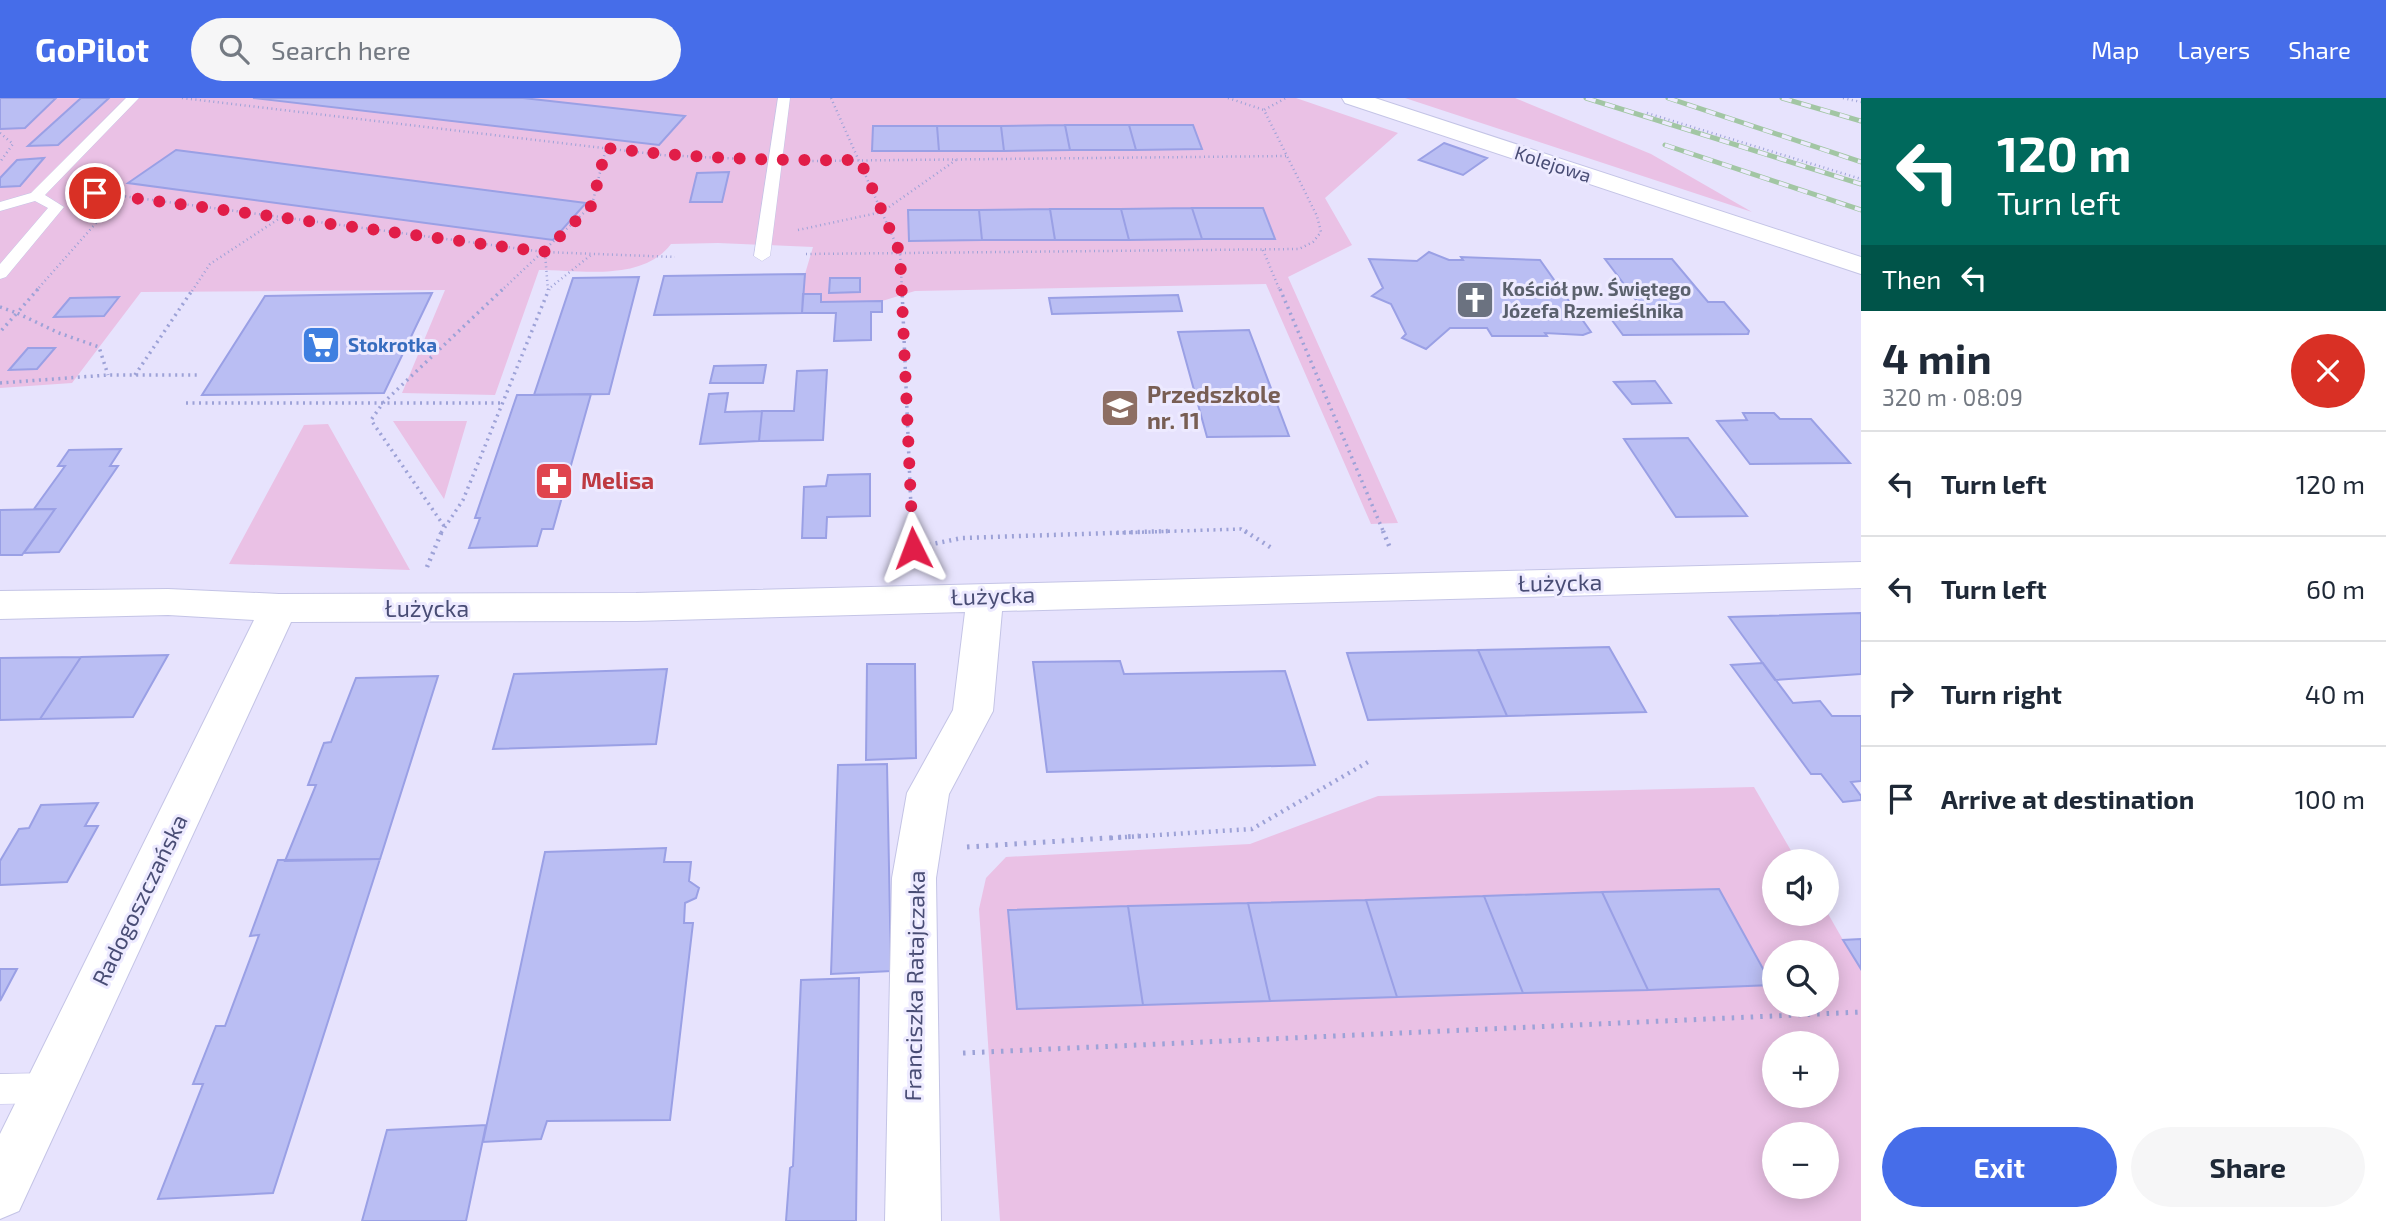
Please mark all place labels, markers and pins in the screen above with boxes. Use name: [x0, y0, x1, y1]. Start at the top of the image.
pin: [65, 163, 125, 223]
place label: Kościół pw. Świętego Józefa Rzemieślnika: [1502, 277, 1691, 322]
church icon: Kościół pw. Świętego Józefa Rzemieślnika: [1454, 279, 1496, 321]
supermarket icon: Stokrotka: [300, 324, 342, 366]
place label: Stokrotka: [348, 333, 437, 356]
place label: Przedszkole nr. 11: [1147, 380, 1281, 434]
school or university icon: Przedszkole nr. 11: [1099, 387, 1141, 429]
pharmacy icon: Melisa: [533, 460, 575, 502]
place label: Melisa: [581, 466, 654, 494]

